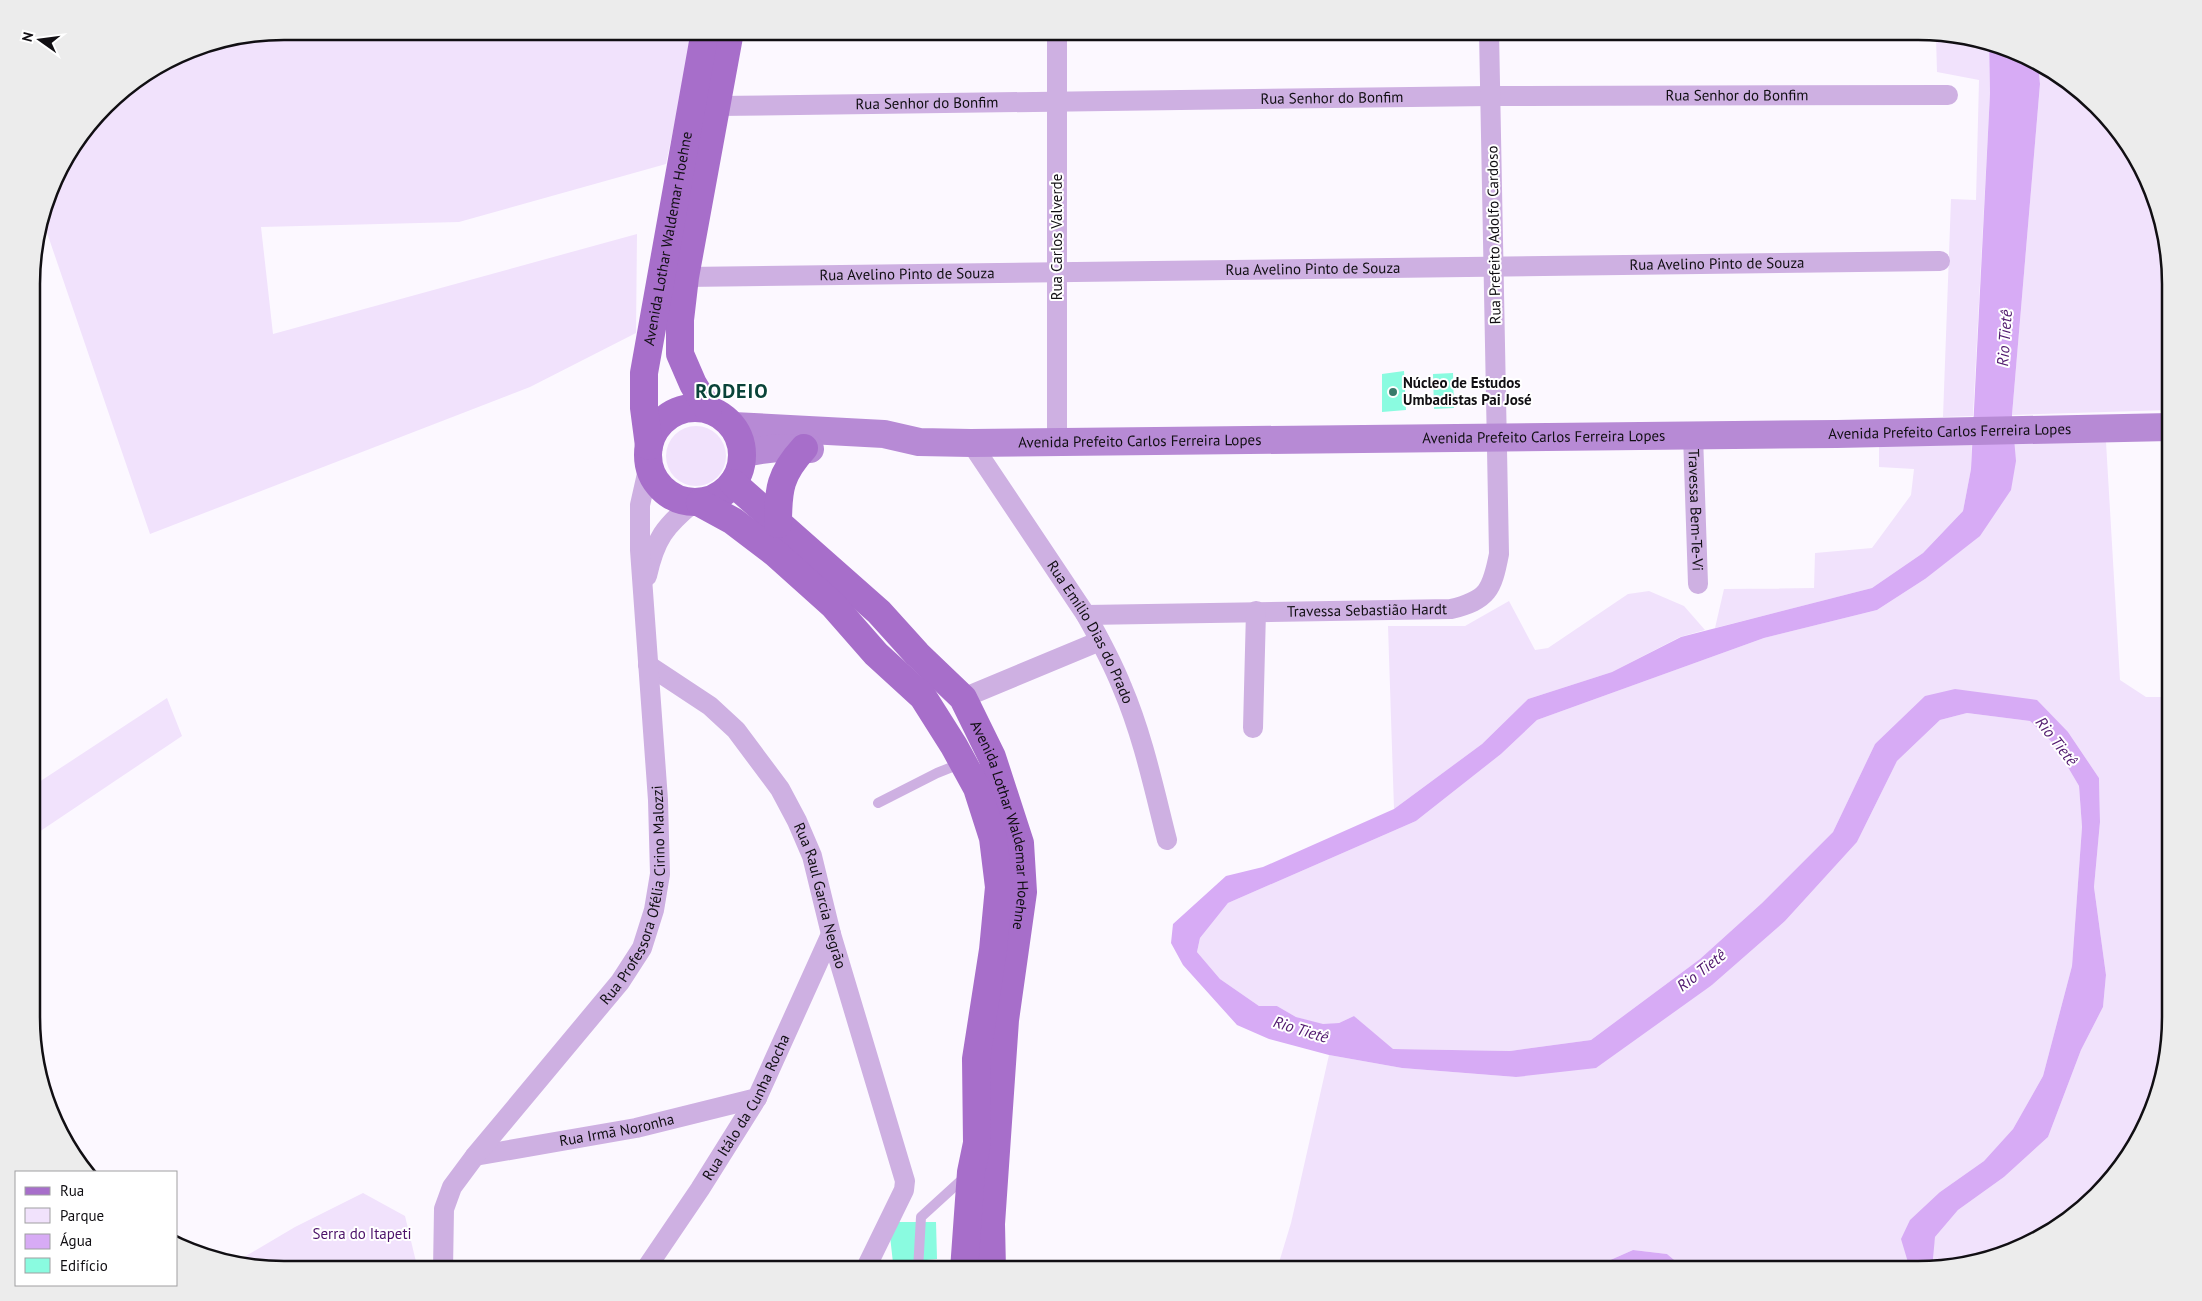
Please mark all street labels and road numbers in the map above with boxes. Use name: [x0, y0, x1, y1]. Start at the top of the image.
street label: Rua Senhor do Bonfim: [1665, 85, 1808, 105]
street label: Rua Senhor do Bonfim: [1260, 87, 1404, 108]
street label: Rua Senhor do Bonfim: [855, 92, 999, 113]
street label: Avenida Lothar Waldemar Hoehne: [639, 130, 696, 347]
street label: Rua Prefeito Adolfo Cardoso: [1482, 145, 1505, 325]
street label: Rua Carlos Valverde: [1047, 174, 1066, 300]
street label: Rua Avelino Pinto de Souza: [1629, 253, 1805, 274]
street label: Rua Avelino Pinto de Souza: [1225, 258, 1401, 279]
street label: Rua Avelino Pinto de Souza: [819, 263, 995, 284]
street label: Avenida Prefeito Carlos Ferreira Lopes: [1828, 419, 2072, 443]
street label: Avenida Prefeito Carlos Ferreira Lopes: [1422, 426, 1666, 447]
street label: Avenida Prefeito Carlos Ferreira Lopes: [1018, 430, 1262, 452]
street label: Travessa Bem-Te-Vi: [1684, 448, 1708, 571]
street label: Rua Emílio Dias do Prado: [1043, 557, 1138, 706]
street label: Travessa Sebastião Hardt: [1287, 599, 1447, 621]
street label: Avenida Lothar Waldemar Hoehne: [967, 717, 1033, 931]
street label: Rua Professora Ofélia Cirino Malozzi: [595, 785, 669, 1008]
street label: Rua Raul Garcia Negrão: [790, 820, 851, 971]
street label: Rua Itálo da Cunha Rocha: [698, 1031, 794, 1184]
street label: Rua Irmã Noronha: [558, 1109, 676, 1150]

